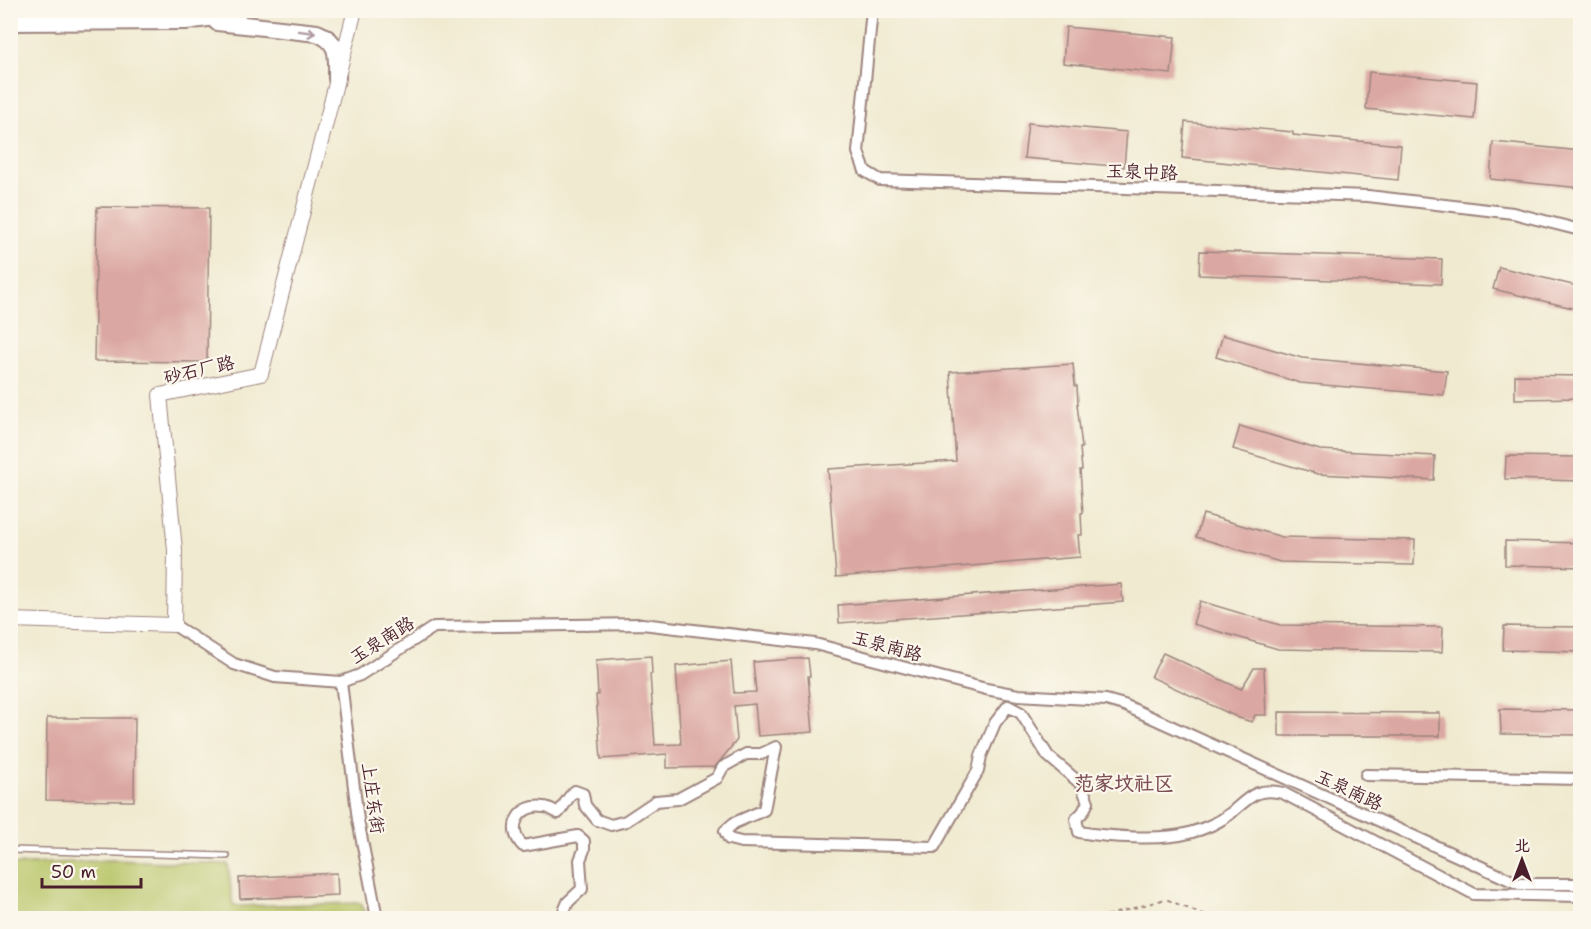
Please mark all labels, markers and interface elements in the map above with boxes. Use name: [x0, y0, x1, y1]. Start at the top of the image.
one-way arrow: [296, 26, 316, 37]
street label: 玉泉中路: [1106, 159, 1178, 185]
street label: 砂石厂路: [161, 350, 237, 390]
street label: 玉泉南路: [345, 611, 419, 669]
street label: 玉泉南路: [849, 625, 925, 667]
street label: 上庄东街: [356, 761, 390, 835]
street label: 玉泉南路: [1311, 764, 1387, 816]
district label: 范家坟社区: [1074, 770, 1174, 796]
north arrow: [1492, 830, 1552, 890]
text: 北: [1514, 835, 1530, 856]
scale bar: [42, 851, 141, 889]
text: 50 m: [51, 860, 96, 884]

